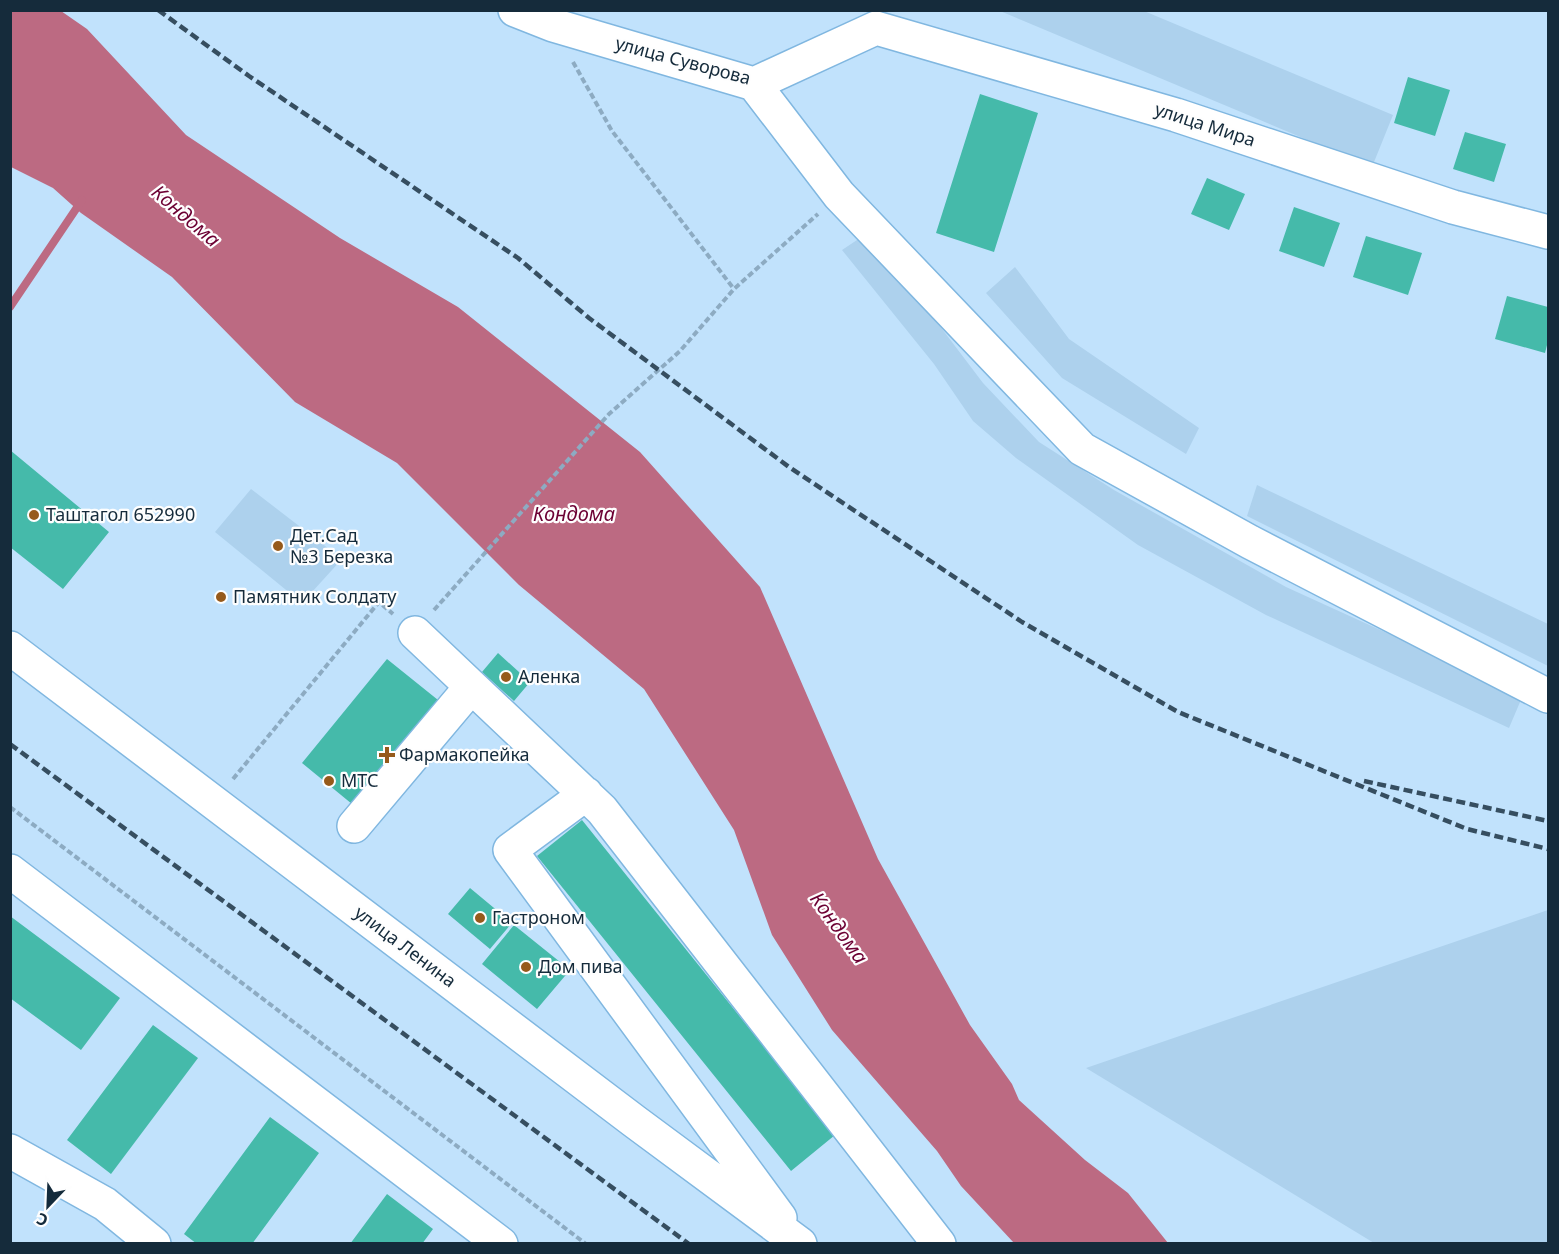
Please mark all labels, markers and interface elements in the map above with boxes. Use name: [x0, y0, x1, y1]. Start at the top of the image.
street label: улица Суворова: [613, 30, 754, 90]
street label: улица Мира: [1152, 97, 1259, 152]
water label: Кондома: [146, 178, 226, 253]
water label: Кондома: [533, 500, 615, 527]
place label: Таштагол 652990: [46, 502, 195, 526]
marker: Таштагол 652990: [27, 508, 41, 522]
place label: Дет.Сад №3 Березка: [290, 523, 393, 568]
marker: Дет.Сад №3 Березка: [271, 539, 285, 553]
place label: Памятник Солдату: [233, 584, 397, 608]
marker: Памятник Солдату: [214, 590, 228, 604]
place label: Аленка: [518, 664, 580, 688]
marker: Аленка: [499, 670, 513, 684]
place label: Фармакопейка: [399, 742, 530, 766]
marker: Фармакопейка: [380, 748, 394, 762]
place label: МТС: [341, 768, 379, 792]
marker: МТС: [322, 774, 336, 788]
water label: Кондома: [804, 887, 874, 969]
street label: улица Ленина: [350, 900, 461, 992]
place label: Гастроном: [492, 905, 585, 929]
marker: Гастроном: [473, 911, 487, 925]
place label: Дом пива: [538, 954, 623, 978]
marker: Дом пива: [519, 960, 533, 974]
north arrow: [18, 1176, 78, 1236]
text: С: [33, 1208, 51, 1232]

